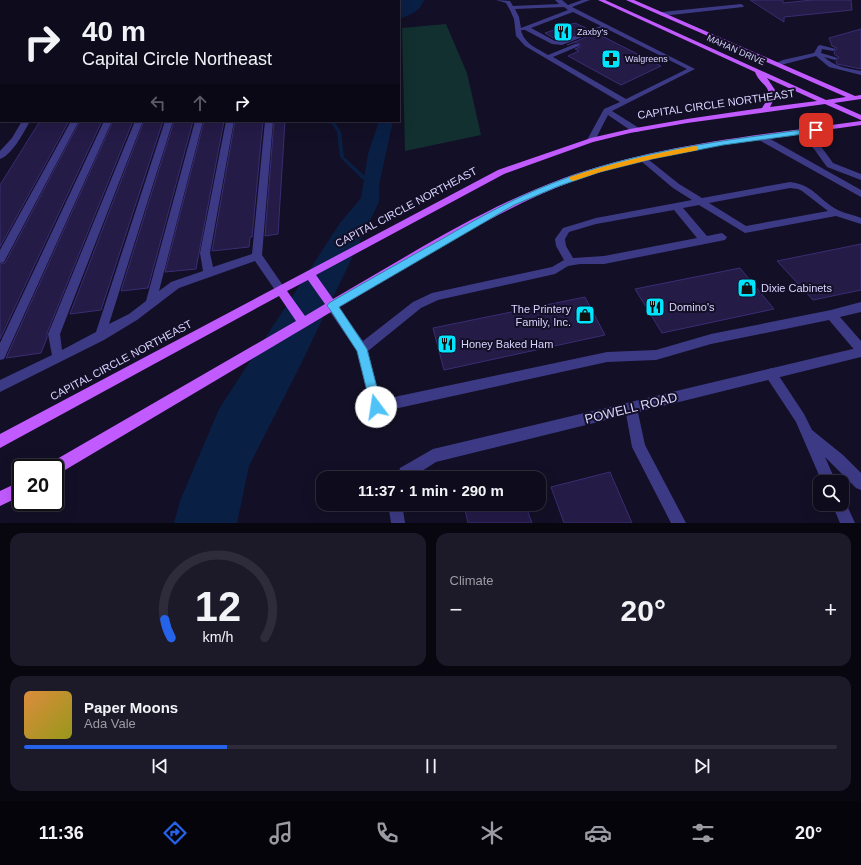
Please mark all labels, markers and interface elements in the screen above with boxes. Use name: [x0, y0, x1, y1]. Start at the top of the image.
icon: right: [16, 16, 68, 68]
text: 40 m: [82, 16, 146, 47]
restaurant icon: Zaxby's: [552, 21, 574, 43]
place label: Zaxby's: [577, 27, 608, 37]
street label: MAHAN DRIVE: [705, 33, 767, 67]
pharmacy icon: Walgreens: [600, 48, 622, 70]
text: Capital Circle Northeast: [82, 49, 272, 69]
place label: Walgreens: [625, 54, 668, 64]
street label: CAPITAL CIRCLE NORTHEAST: [637, 87, 796, 121]
icon: left: [147, 92, 169, 114]
icon: ahead: [189, 92, 211, 114]
icon: right: [231, 92, 253, 114]
pin: [799, 113, 833, 147]
icon: arrive: [805, 119, 827, 141]
street label: CAPITAL CIRCLE NORTHEAST: [333, 164, 479, 250]
shop icon: Dixie Cabinets: [736, 277, 758, 299]
place label: Dixie Cabinets: [761, 282, 832, 294]
restaurant icon: Domino's: [644, 296, 666, 318]
place label: Domino's: [669, 301, 715, 313]
place label: The Printery Family, Inc.: [511, 303, 571, 328]
shop icon: The Printery Family, Inc.: [574, 304, 596, 326]
street label: CAPITAL CIRCLE NORTHEAST: [48, 317, 194, 403]
restaurant icon: Honey Baked Ham: [436, 333, 458, 355]
place label: Honey Baked Ham: [461, 338, 553, 350]
position arrow: [355, 386, 397, 428]
street label: POWELL ROAD: [583, 389, 679, 427]
speed limit sign: 20: [12, 459, 64, 511]
map controls: [813, 475, 849, 511]
button: search: [813, 475, 849, 511]
text: 11:37 · 1 min · 290 m: [358, 482, 504, 499]
text: Climate: [450, 573, 494, 588]
text: 12: [195, 582, 241, 629]
text: 20°: [621, 594, 666, 627]
text: −: [450, 597, 462, 622]
text: +: [824, 597, 837, 622]
text: km/h: [202, 628, 233, 644]
text: Paper Moons: [84, 699, 178, 716]
text: Ada Vale: [84, 716, 136, 731]
icon: previous: [149, 755, 171, 777]
icon: pause: [420, 755, 442, 777]
icon: next: [691, 755, 713, 777]
icon: directions: [161, 819, 189, 847]
icon: music: [267, 819, 295, 847]
icon: phone: [373, 819, 401, 847]
icon: climate: [478, 819, 506, 847]
icon: car: [584, 819, 612, 847]
icon: filters: [689, 819, 717, 847]
text: 11:36: [39, 823, 84, 843]
text: 20°: [795, 823, 822, 843]

